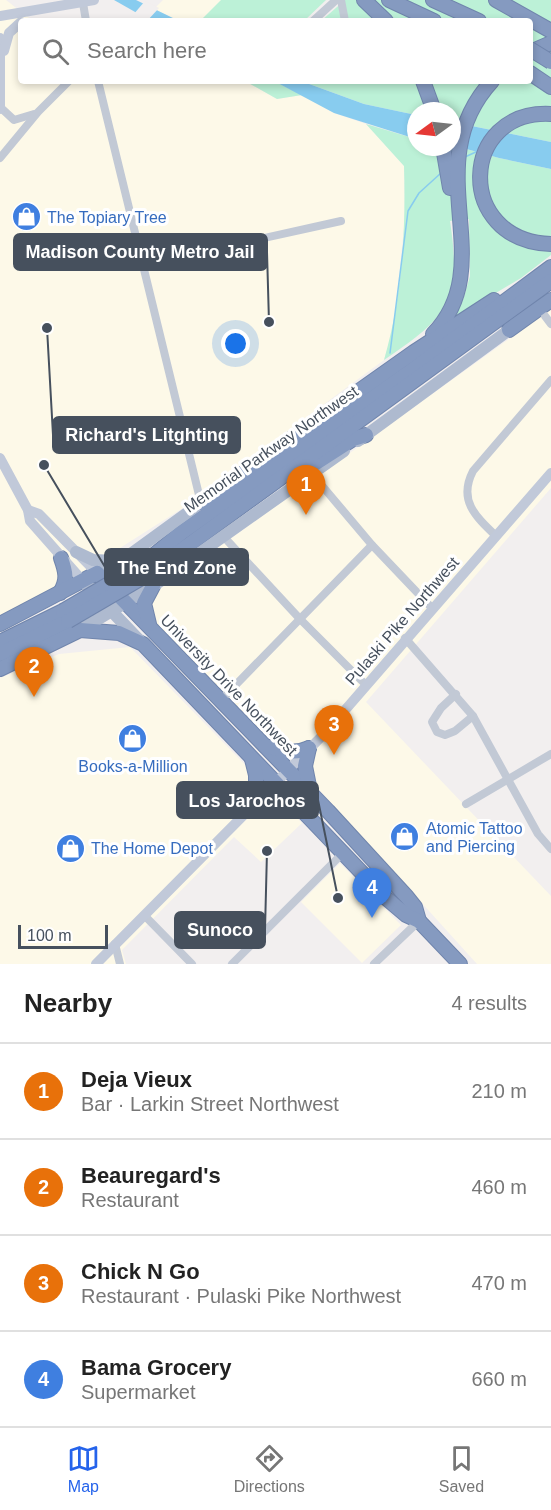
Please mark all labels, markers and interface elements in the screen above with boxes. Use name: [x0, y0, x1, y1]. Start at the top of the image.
search box: [18, 18, 533, 84]
icon: search: [39, 35, 72, 68]
text: Search here: [87, 38, 207, 63]
north arrow: [407, 102, 461, 156]
shop icon: The Topiary Tree: [10, 201, 42, 233]
place label: The Topiary Tree: [47, 209, 167, 226]
callout: Madison County Metro Jail: [14, 234, 267, 270]
text: Madison County Metro Jail: [25, 242, 255, 262]
your location: [221, 329, 250, 358]
street label: Memorial Parkway Northwest: [181, 382, 362, 516]
callout: Richard's Litghting: [53, 417, 240, 453]
text: Richard's Litghting: [65, 425, 229, 445]
pin: 1: [286, 466, 326, 515]
callout: The End Zone: [105, 549, 248, 585]
street label: Pulaski Pike Northwest: [342, 553, 462, 688]
text: The End Zone: [118, 558, 237, 578]
street label: University Drive Northwest: [157, 611, 301, 759]
pin: 2: [15, 648, 54, 697]
pin: 3: [314, 706, 354, 755]
shop icon: Books-a-Million: [117, 722, 149, 754]
place label: Books-a-Million: [78, 758, 188, 775]
callout: Los Jarochos: [177, 782, 318, 818]
text: Los Jarochos: [188, 791, 306, 811]
place label: Atomic Tattoo and Piercing: [426, 820, 523, 855]
shop icon: Atomic Tattoo and Piercing: [389, 821, 421, 853]
shop icon: The Home Depot: [54, 832, 86, 864]
place label: The Home Depot: [91, 840, 213, 857]
pin: 4: [352, 868, 392, 918]
callout: Sunoco: [175, 912, 265, 948]
text: Sunoco: [187, 920, 253, 940]
scale bar: [18, 922, 108, 950]
text: 100 m: [27, 927, 71, 944]
text: Nearby: [24, 988, 112, 1018]
text: 4 results: [451, 992, 527, 1014]
text: Deja Vieux: [81, 1067, 192, 1092]
text: 1: [38, 1080, 49, 1102]
text: 210 m: [471, 1080, 527, 1102]
text: Bar · Larkin Street Northwest: [81, 1093, 339, 1115]
text: Beauregard's: [81, 1163, 221, 1188]
text: 2: [38, 1176, 49, 1198]
text: 460 m: [471, 1176, 527, 1198]
text: Restaurant: [81, 1189, 179, 1211]
text: Chick N Go: [81, 1259, 200, 1284]
text: 3: [38, 1272, 49, 1294]
text: 470 m: [471, 1272, 527, 1294]
text: Restaurant · Pulaski Pike Northwest: [81, 1285, 401, 1307]
text: Bama Grocery: [81, 1355, 231, 1380]
text: 4: [38, 1368, 49, 1390]
text: 660 m: [471, 1368, 527, 1390]
text: Supermarket: [81, 1381, 196, 1403]
tab: Map: [67, 1442, 100, 1496]
tab: Directions: [234, 1442, 305, 1496]
tab: Saved: [439, 1442, 484, 1496]

